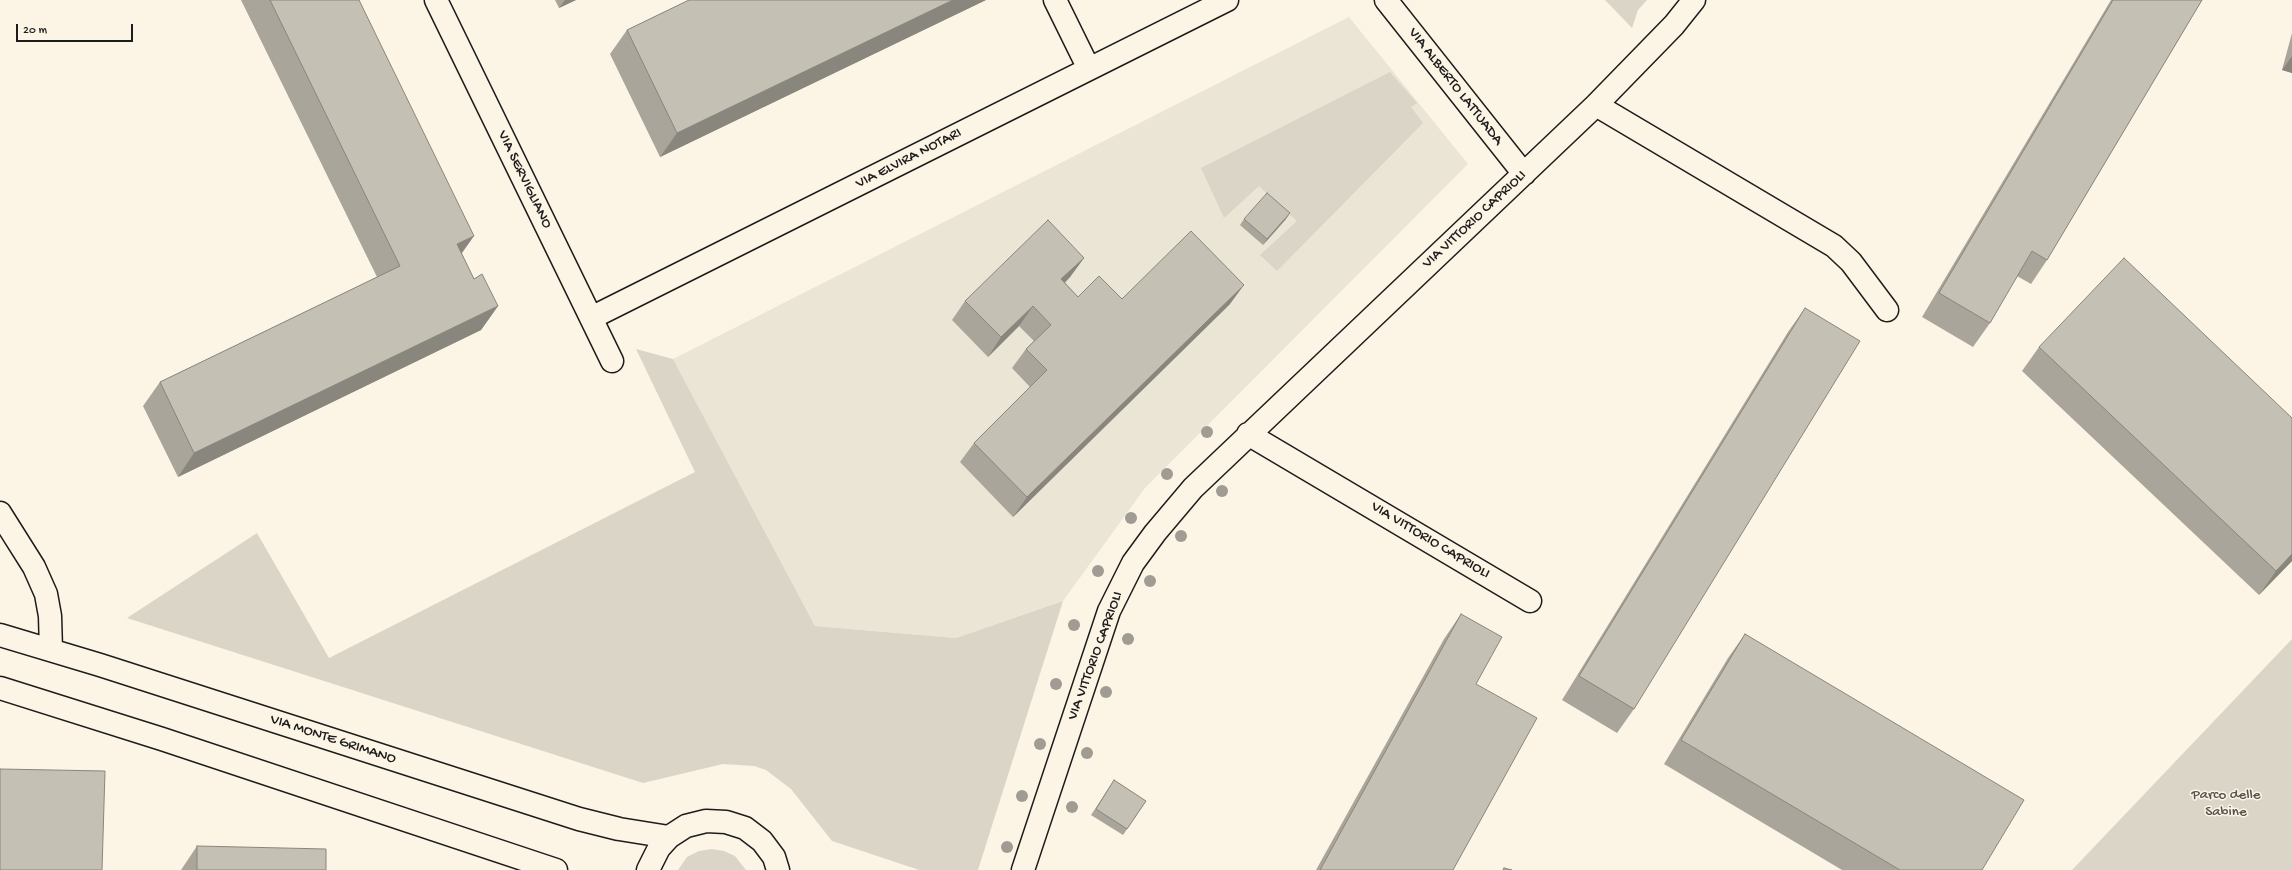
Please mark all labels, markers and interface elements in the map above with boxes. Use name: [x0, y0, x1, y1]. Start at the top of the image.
scale bar: [18, 16, 135, 42]
text: 20 m: [23, 24, 47, 38]
street label: VIA ALBERTO LATTUADA: [1404, 25, 1506, 149]
street label: VIA ELVIRA NOTARI: [853, 125, 965, 193]
street label: VIA SERVIGLIANO: [493, 128, 555, 232]
street label: VIA VITTORIO CAPRIOLI: [1419, 167, 1531, 273]
street label: VIA VITTORIO CAPRIOLI: [1367, 498, 1493, 584]
street label: VIA VITTORIO CAPRIOLI: [1064, 589, 1128, 723]
street label: VIA MONTE GRIMANO: [268, 711, 398, 769]
park label: Parco delle Sabine: [2191, 787, 2261, 822]

